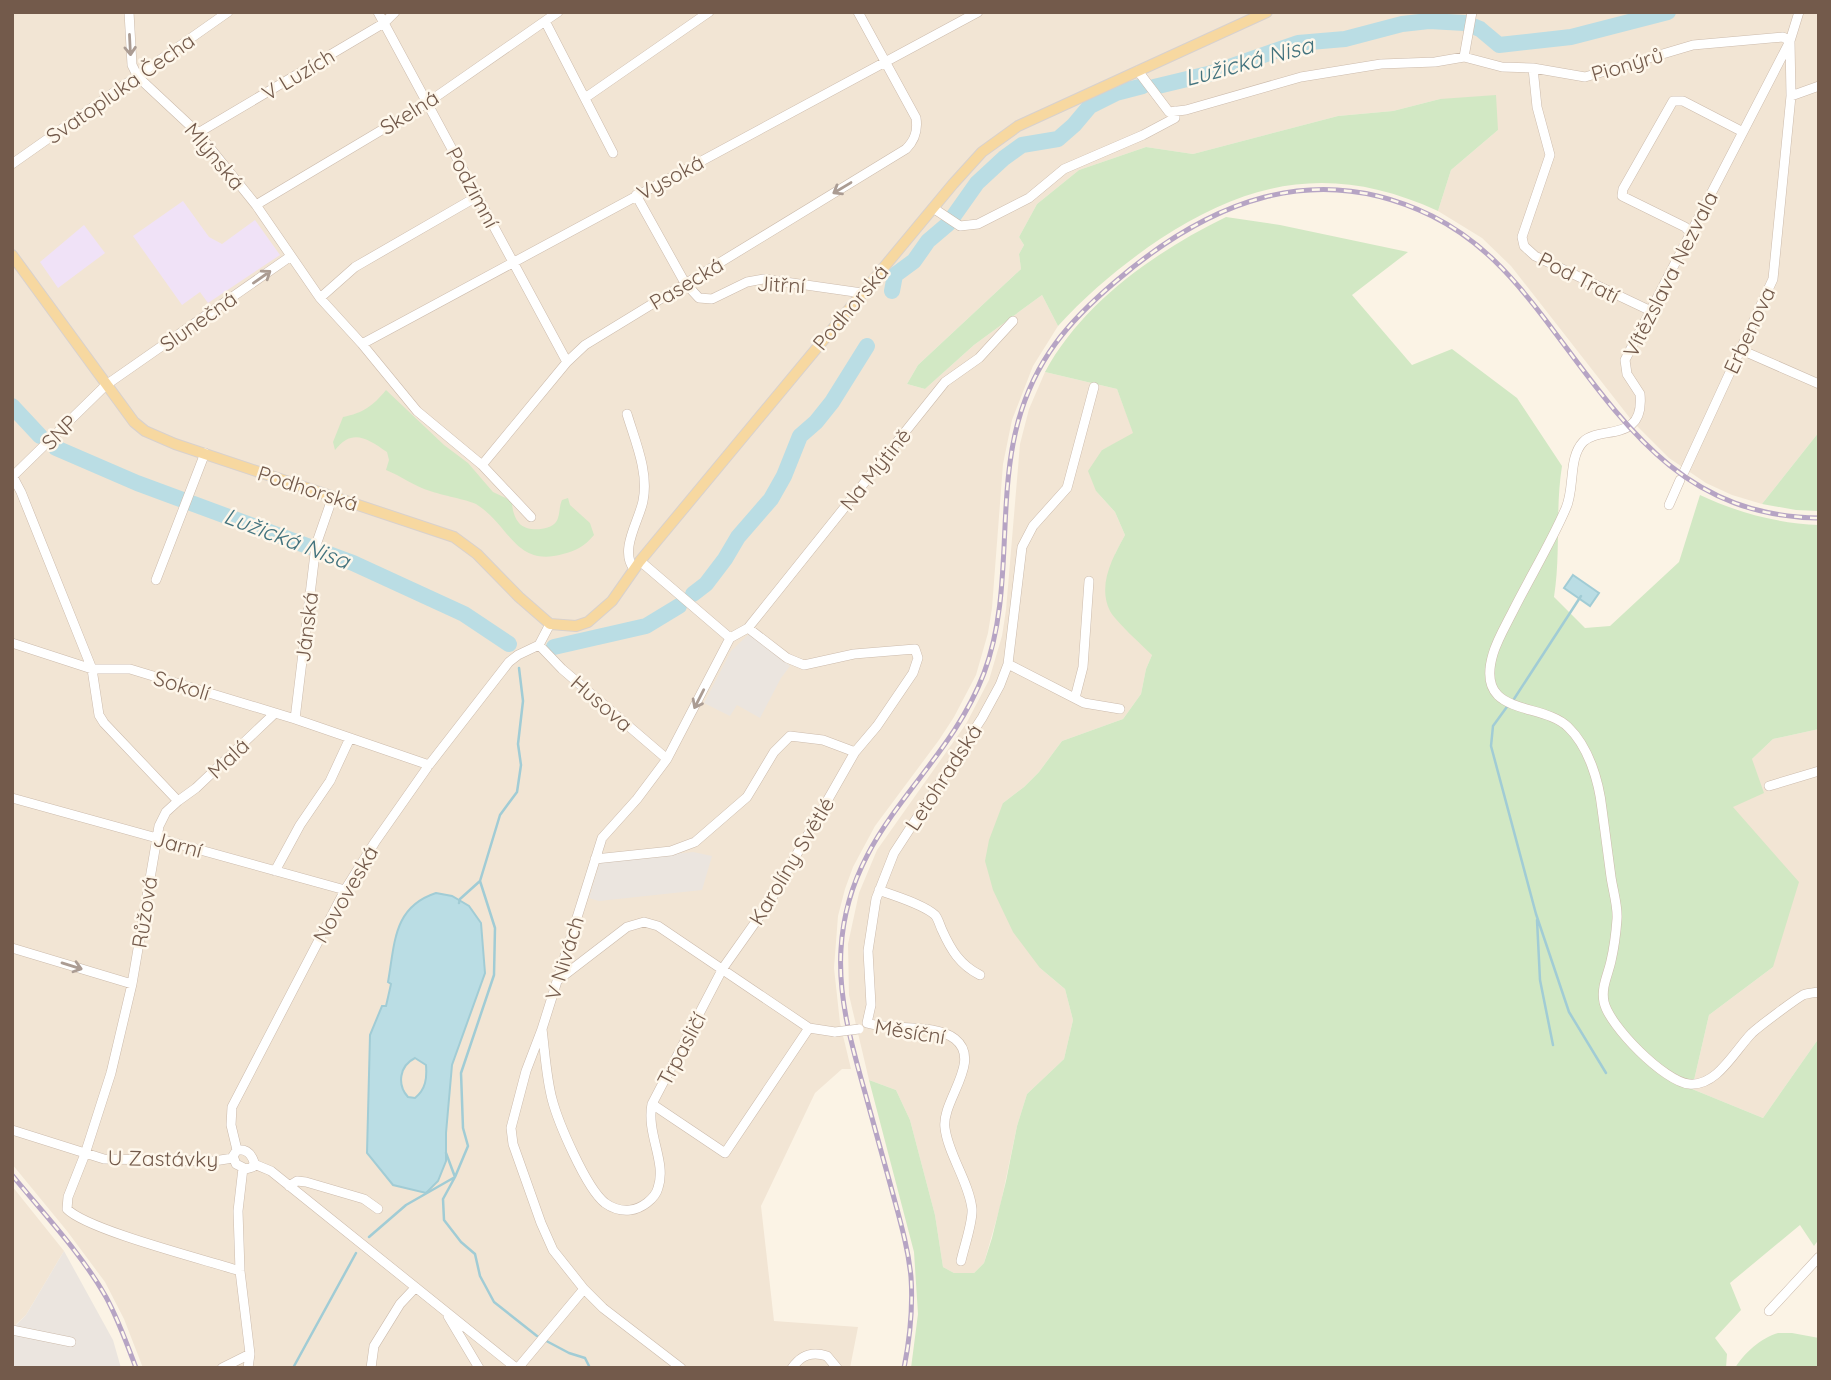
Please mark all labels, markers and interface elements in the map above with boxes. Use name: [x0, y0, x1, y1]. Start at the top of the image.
street label: Svatopluka Čecha: [41, 27, 199, 149]
water label: Lužická Nisa: [1181, 30, 1318, 92]
one-way arrow: [124, 34, 137, 57]
street label: Pionýrů: [1588, 41, 1666, 87]
street label: V Luzích: [257, 42, 339, 106]
street label: Skelná: [375, 84, 443, 140]
street label: Mlýnská: [179, 117, 251, 195]
street label: Podzimní: [441, 142, 505, 232]
street label: Vysoká: [632, 149, 708, 205]
one-way arrow: [832, 181, 852, 195]
street label: Vítězslava Nezvala: [1617, 187, 1723, 361]
street label: Pod Tratí: [1534, 246, 1624, 309]
street label: Pasecká: [644, 251, 728, 315]
street label: Podhorská: [807, 259, 893, 355]
one-way arrow: [252, 270, 271, 284]
street label: Jitřní: [756, 270, 806, 298]
street label: Erbenova: [1718, 282, 1780, 378]
street label: Slunečná: [154, 285, 242, 357]
street label: SNP: [36, 409, 82, 455]
street label: Na Mýtině: [834, 422, 916, 516]
street label: Podhorská: [254, 460, 362, 516]
water label: Lužická Nisa: [220, 501, 355, 576]
street label: Jánská: [289, 590, 323, 664]
street label: Sokolí: [151, 664, 214, 706]
street label: Husova: [566, 669, 638, 737]
one-way arrow: [691, 688, 705, 709]
street label: Letohradská: [899, 719, 987, 835]
street label: Malá: [202, 732, 254, 784]
street label: Karolíny Světlé: [743, 792, 839, 930]
street label: Jarní: [151, 825, 206, 863]
street label: Novoveská: [307, 841, 383, 947]
street label: Růžová: [126, 874, 162, 950]
street label: V Nivách: [539, 913, 589, 1003]
one-way arrow: [61, 960, 83, 973]
street label: Trpasličí: [651, 1007, 711, 1090]
street label: Měsíční: [873, 1013, 948, 1049]
street label: U Zastávky: [107, 1144, 219, 1172]

